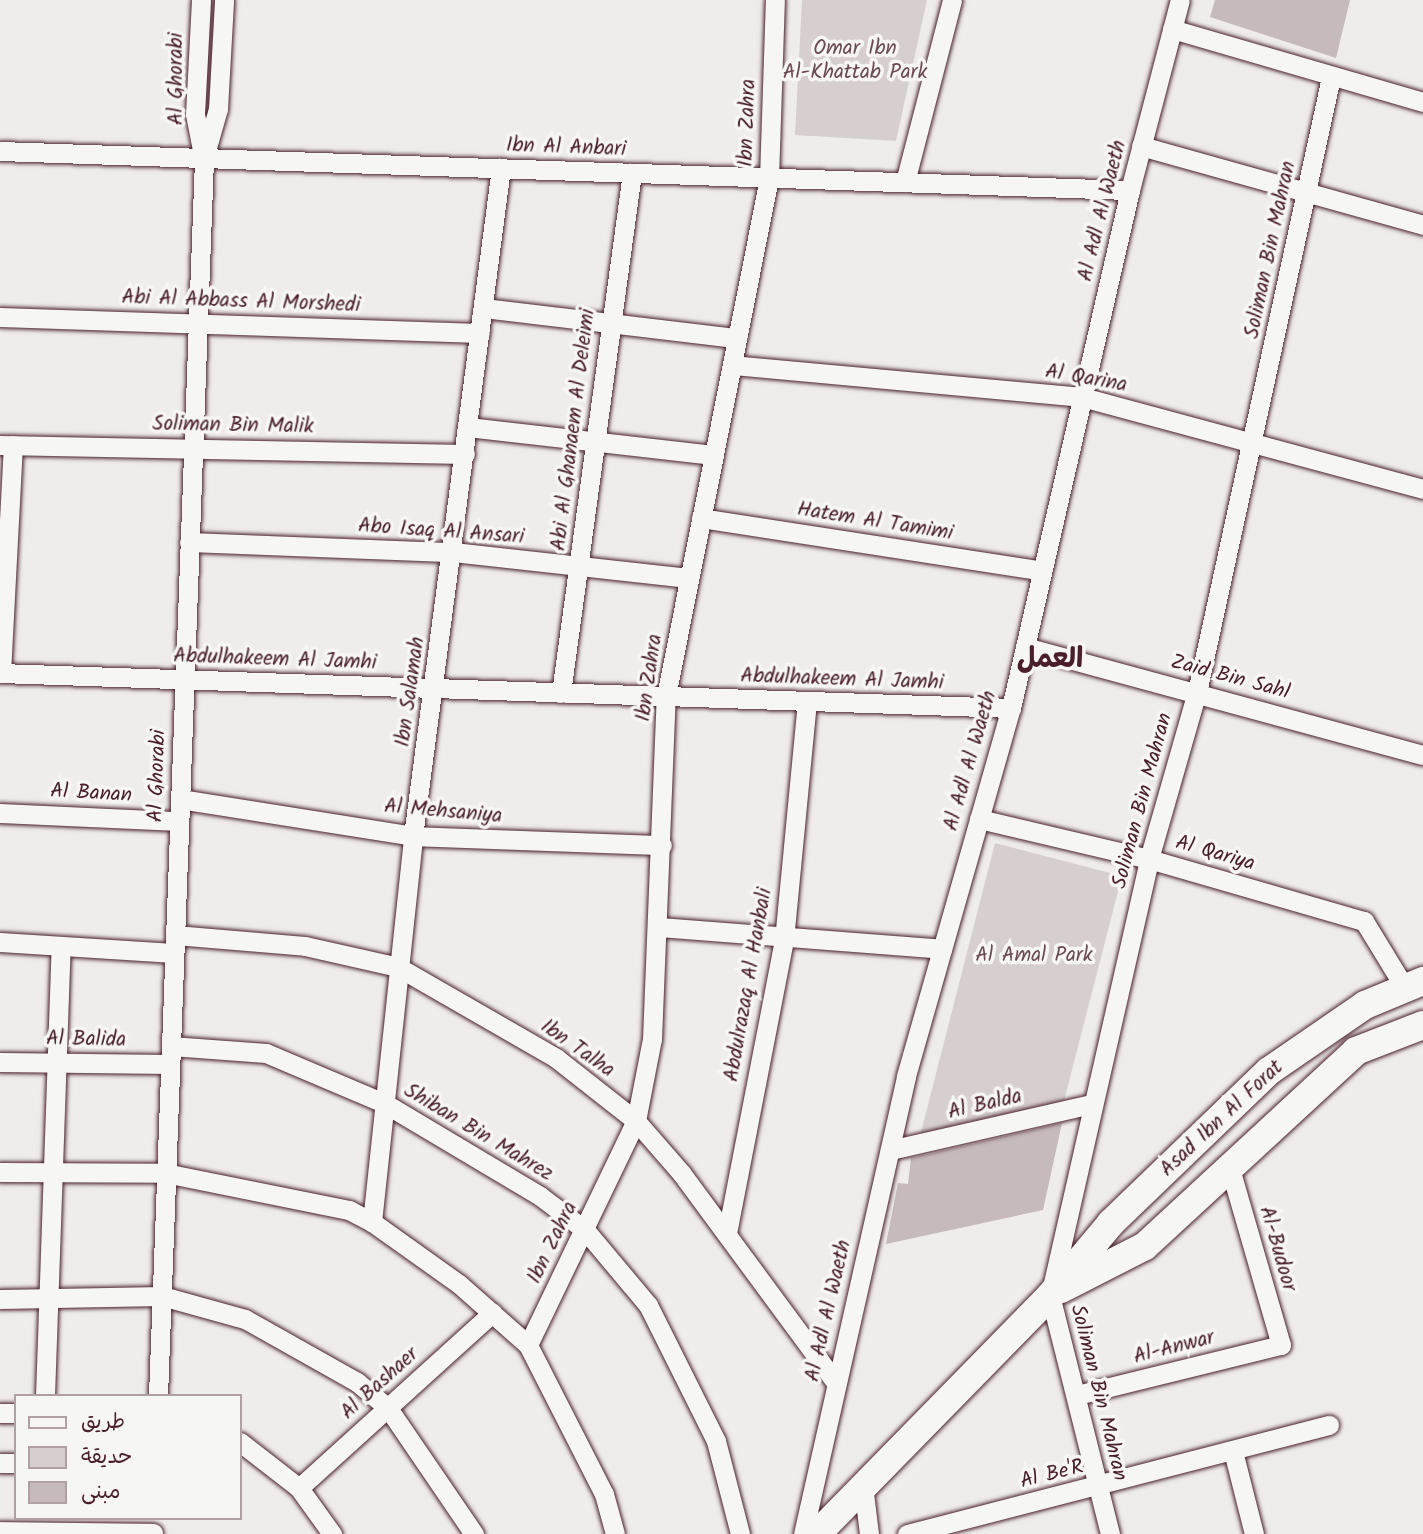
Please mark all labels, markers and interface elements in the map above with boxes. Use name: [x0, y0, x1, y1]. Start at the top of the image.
street label: Al Ghorabi: [164, 33, 190, 125]
park label: Omar Ibn Al-Khattab Park: [783, 36, 927, 86]
street label: Ibn Zahra: [734, 79, 762, 167]
street label: Ibn Al Anbari: [505, 133, 627, 163]
street label: Al Adl Al Waeth: [1073, 138, 1133, 284]
street label: Soliman Bin Mahran: [1240, 159, 1302, 341]
street label: Abi Al Abbass Al Morshedi: [121, 285, 361, 319]
street label: Abi Al Ghanaem Al Deleimi: [547, 307, 601, 553]
street label: Al Qarina: [1043, 359, 1129, 399]
street label: Soliman Bin Malik: [152, 412, 314, 440]
street label: Hatem Al Tamimi: [795, 497, 955, 547]
street label: Abo Isaq Al Ansari: [357, 514, 525, 550]
street label: Ibn Zahra: [631, 633, 669, 723]
street label: Ibn Salamah: [391, 635, 431, 749]
district label: العمل: [1017, 643, 1083, 677]
street label: Abdulhakeem Al Jamhi: [173, 644, 377, 676]
street label: Zaid Bin Sahl: [1168, 650, 1292, 706]
street label: Abdulhakeem Al Jamhi: [740, 664, 944, 696]
street label: Al Adl Al Waeth: [939, 688, 1003, 834]
street label: Soliman Bin Mahran: [1107, 710, 1179, 892]
street label: Al Ghorabi: [144, 729, 172, 823]
street label: Al Banan: [49, 779, 133, 809]
street label: Al Mehsaniya: [383, 794, 503, 830]
street label: Al Qariya: [1172, 831, 1258, 877]
street label: Abdulrazaq Al Hanbali: [720, 886, 778, 1084]
park label: Al Amal Park: [975, 943, 1093, 969]
street label: Ibn Talha: [535, 1014, 619, 1084]
street label: Al Balida: [46, 1027, 126, 1053]
street label: Asad Ibn Al Forat: [1155, 1055, 1289, 1183]
street label: Shiban Bin Mahrez: [399, 1079, 557, 1187]
street label: Al Balda: [946, 1084, 1024, 1126]
street label: Ibn Zahra: [522, 1198, 584, 1288]
street label: Al-Budoor: [1253, 1203, 1301, 1295]
street label: Al Adl Al Waeth: [800, 1238, 858, 1384]
street label: Soliman Bin Mahran: [1064, 1302, 1132, 1484]
street label: Al-Anwar: [1131, 1326, 1217, 1370]
street label: Al Bashaer: [336, 1343, 424, 1425]
legend: [14, 1394, 242, 1520]
text: طريق: [81, 1406, 125, 1439]
text: حديقة: [81, 1441, 132, 1474]
street label: Al Be'R: [1018, 1455, 1086, 1495]
text: مبنى: [81, 1476, 120, 1509]

